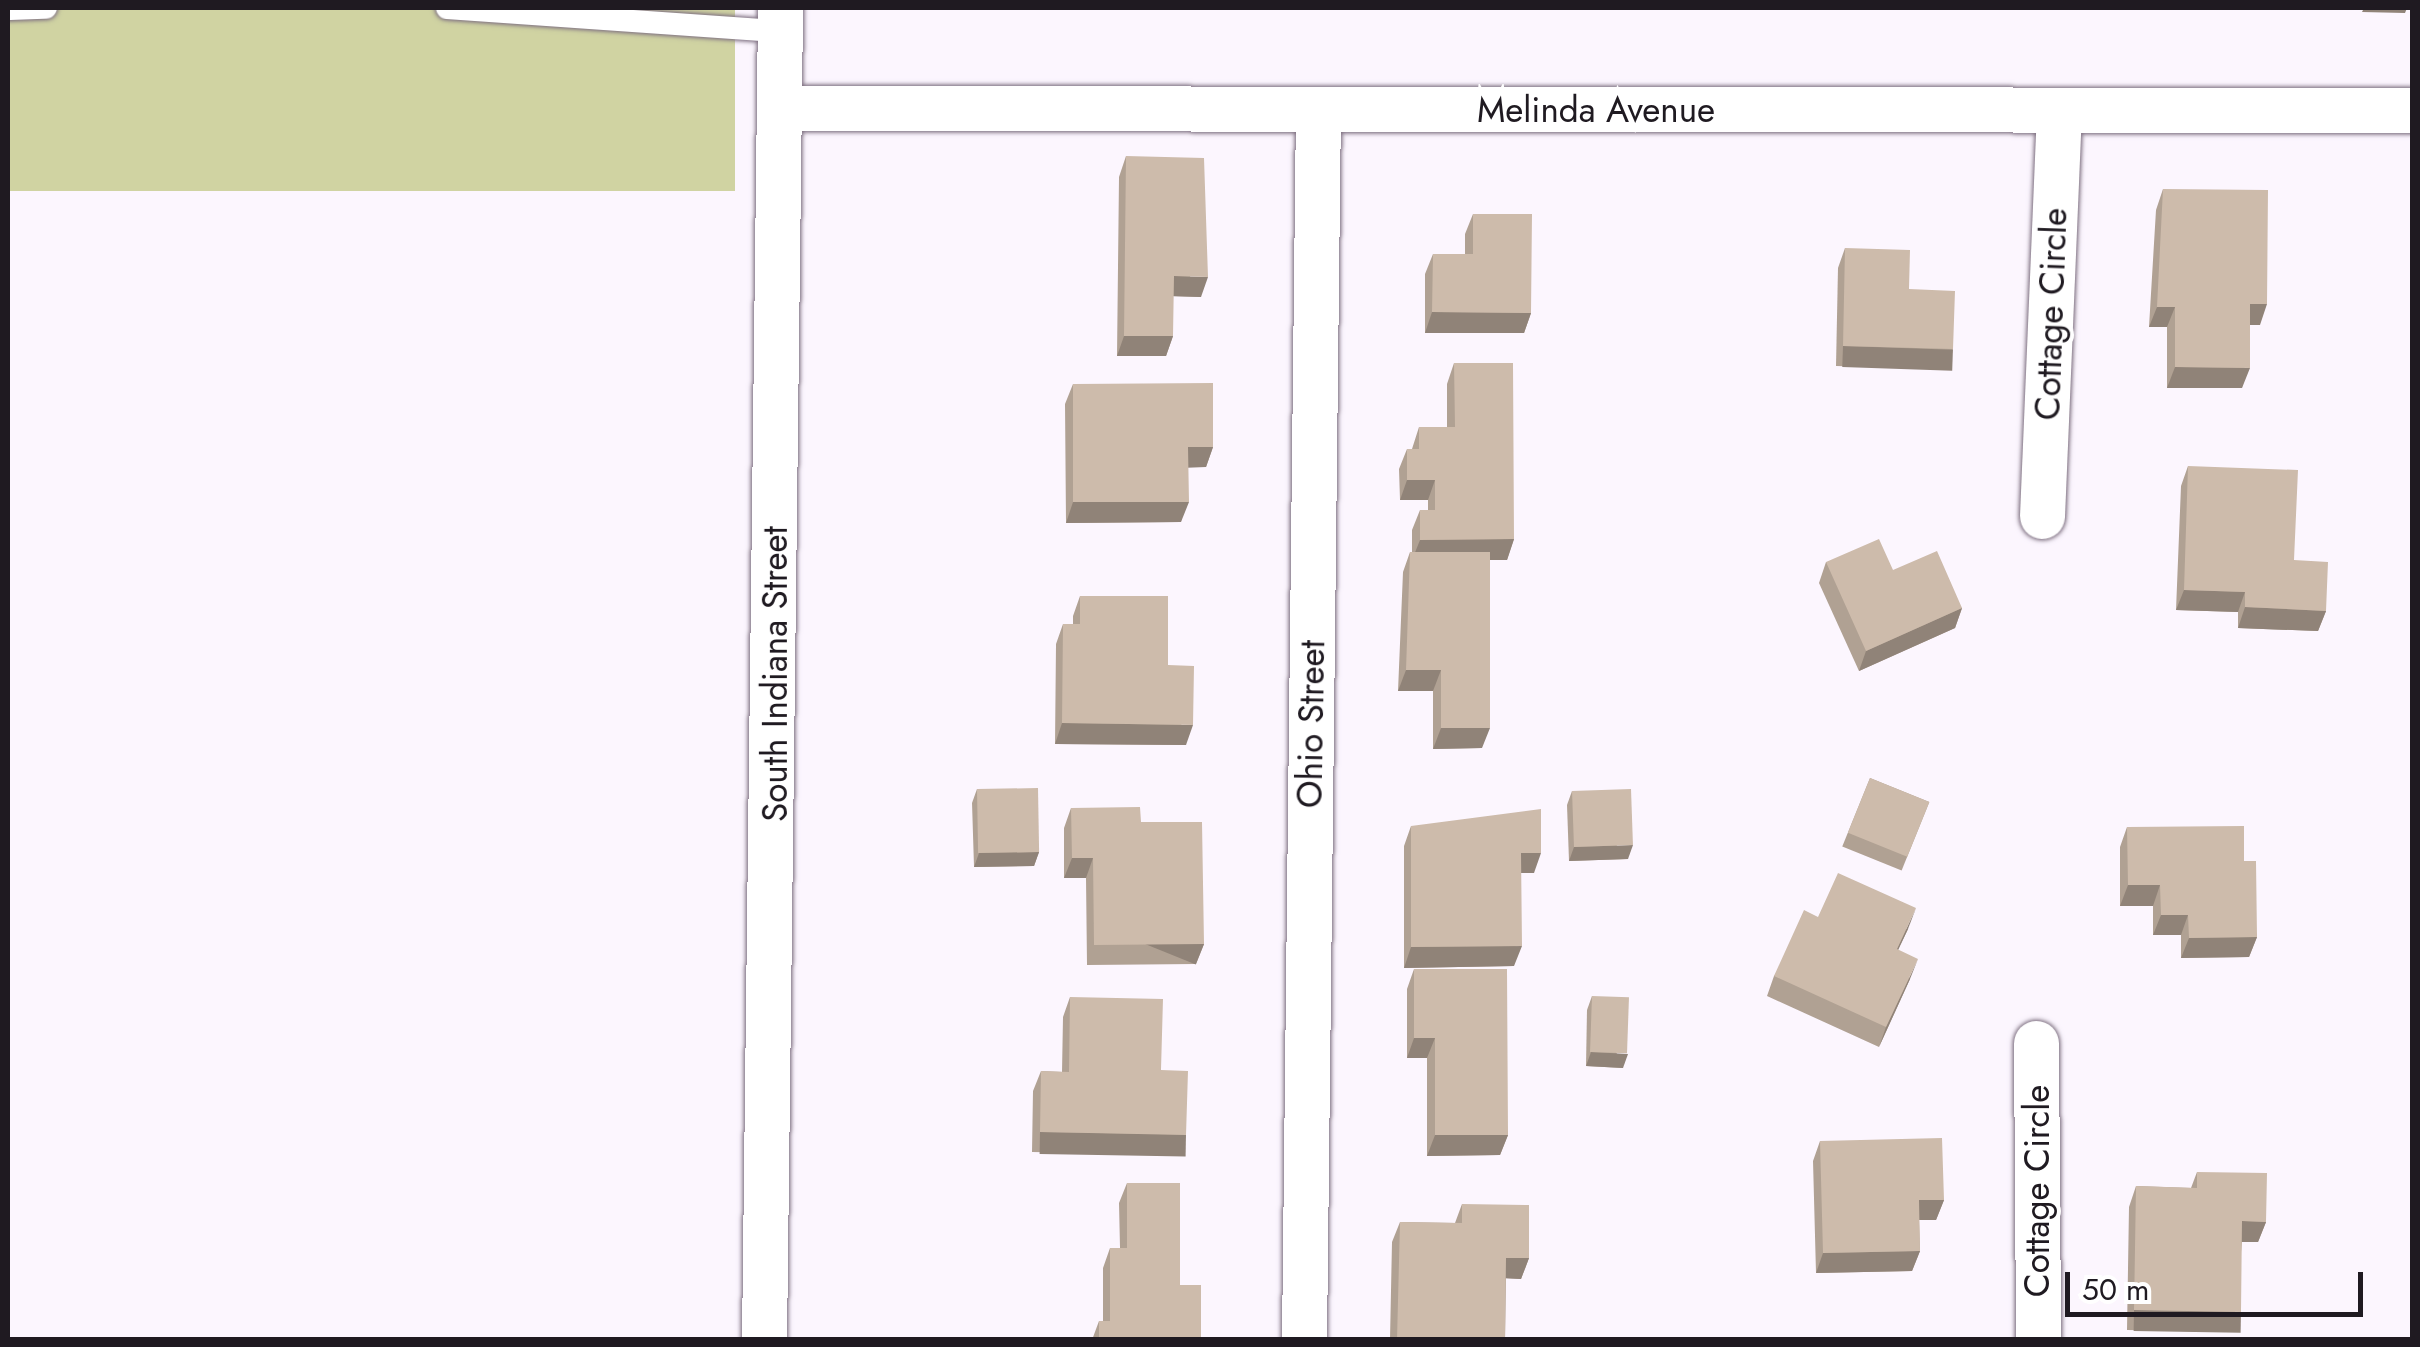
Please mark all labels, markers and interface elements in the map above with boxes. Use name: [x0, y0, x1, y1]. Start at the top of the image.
street label: Melinda Avenue: [1477, 89, 1715, 131]
street label: Cottage Circle: [2026, 207, 2076, 421]
street label: South Indiana Street: [754, 526, 796, 822]
street label: Ohio Street: [1289, 640, 1333, 808]
street label: Cottage Circle: [2016, 1085, 2058, 1297]
scale bar: [2070, 1252, 2368, 1314]
text: 50 m: [2082, 1268, 2149, 1311]

